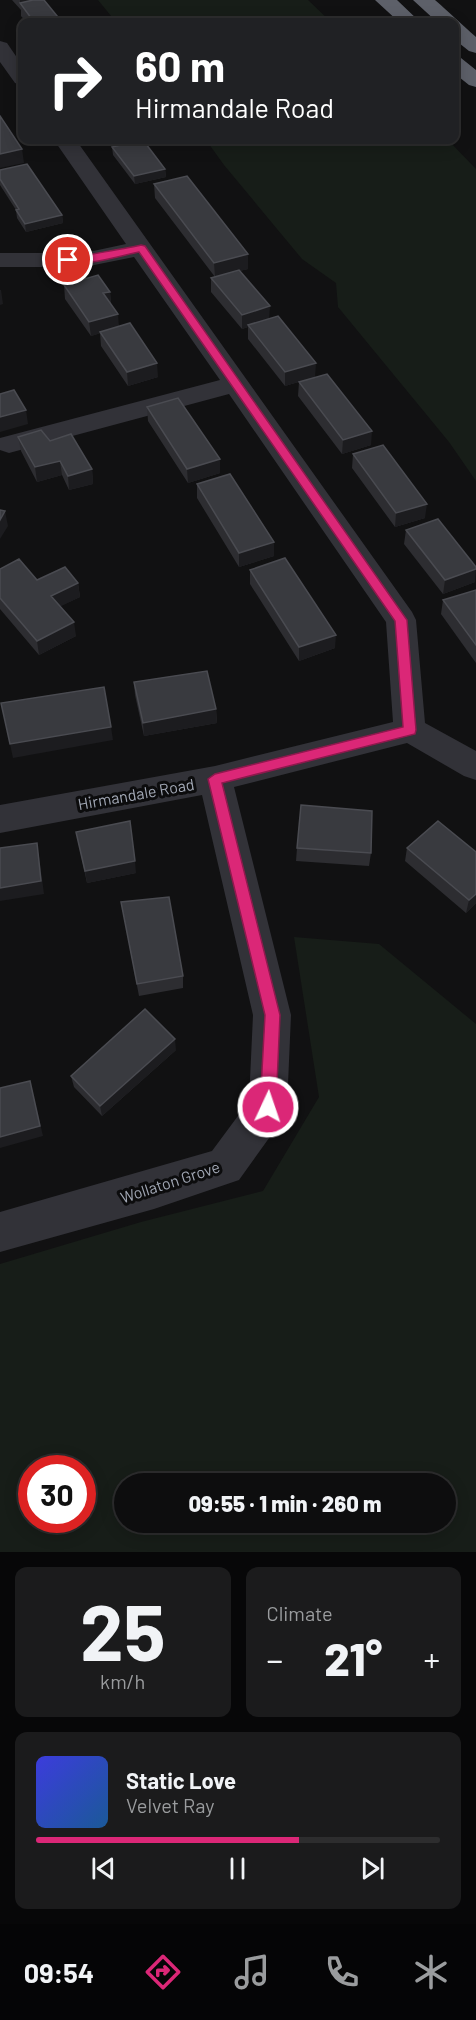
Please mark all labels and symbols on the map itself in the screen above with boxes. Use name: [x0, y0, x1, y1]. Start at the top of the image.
pin: [42, 234, 93, 285]
street label: Hirmandale Road: [76, 774, 196, 813]
position arrow: [236, 1075, 300, 1139]
street label: Wollaton Grove: [118, 1157, 222, 1207]
speed limit sign: 30: [18, 1455, 96, 1533]

